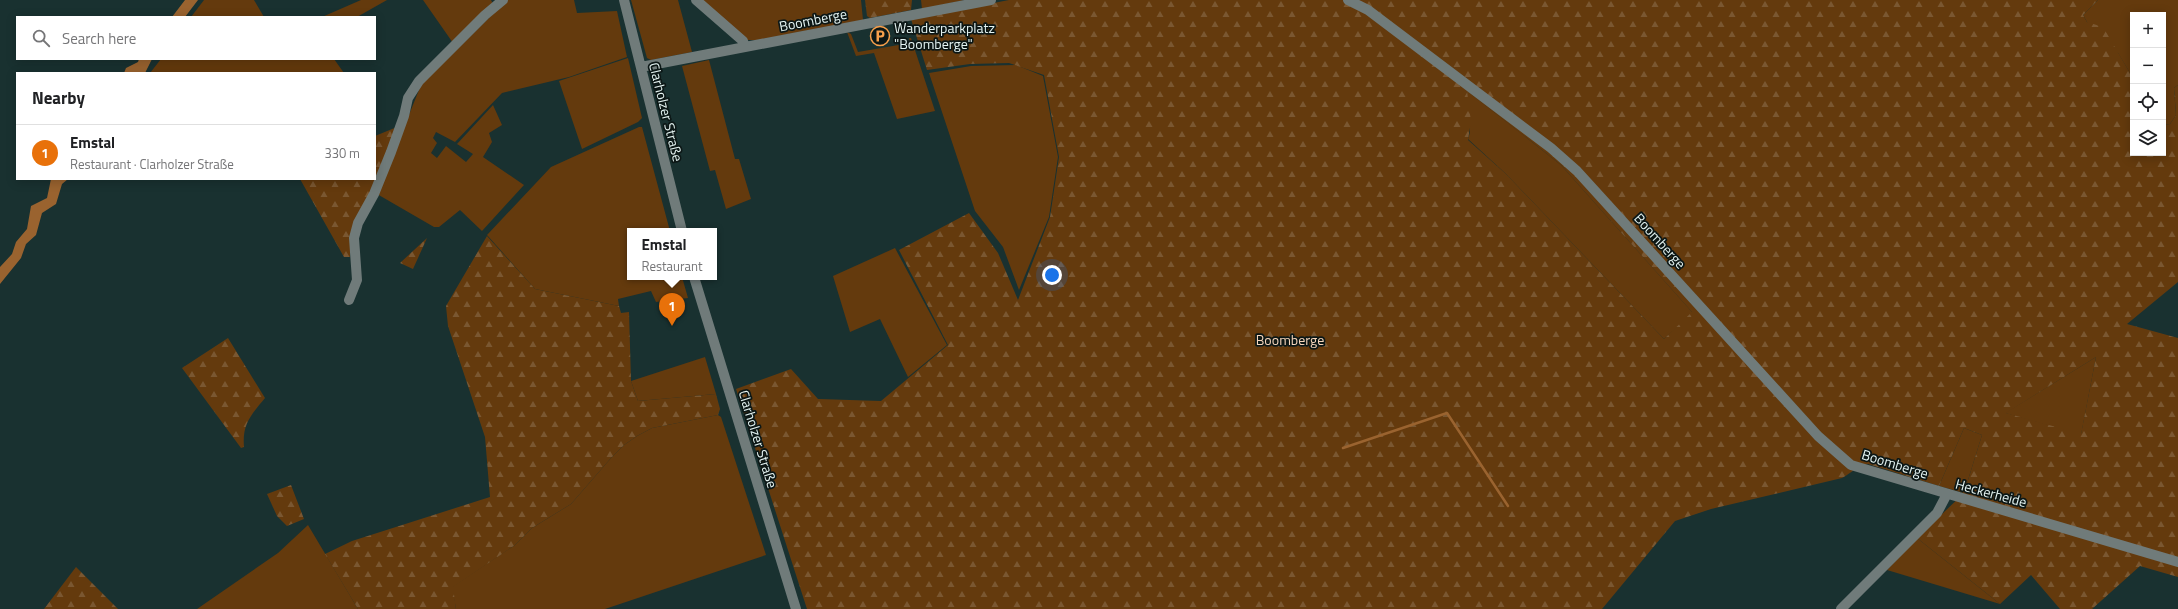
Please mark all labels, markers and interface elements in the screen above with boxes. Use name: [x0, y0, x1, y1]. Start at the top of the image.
street label: Boomberge: [777, 3, 849, 36]
map controls: [2130, 12, 2166, 156]
button: +: [2130, 12, 2166, 48]
search box: [16, 16, 376, 60]
place label: Wanderparkplatz "Boomberge": [894, 17, 995, 54]
parking icon: Wanderparkplatz "Boomberge": [869, 25, 891, 47]
icon: search: [30, 27, 52, 49]
text: Search here: [62, 27, 136, 50]
button: −: [2130, 48, 2166, 84]
street label: Clarholzer Straße: [644, 60, 689, 164]
button: locate: [2130, 84, 2166, 120]
text: Nearby: [32, 85, 85, 111]
button: layers: [2130, 120, 2166, 156]
text: Emstal: [70, 131, 115, 154]
text: 1: [41, 143, 49, 163]
text: 330 m: [324, 143, 360, 163]
text: Restaurant · Clarholzer Straße: [70, 154, 234, 174]
street label: Boomberge: [1630, 208, 1691, 273]
popup: [627, 228, 717, 280]
text: Emstal: [642, 233, 687, 256]
text: Restaurant: [642, 256, 703, 276]
your location: [1042, 265, 1062, 285]
pin: 1: [659, 293, 685, 326]
park label: Boomberge: [1256, 329, 1324, 350]
street label: Clarholzer Straße: [734, 387, 783, 490]
street label: Boomberge: [1859, 443, 1931, 484]
street label: Heckerheide: [1953, 473, 2029, 512]

